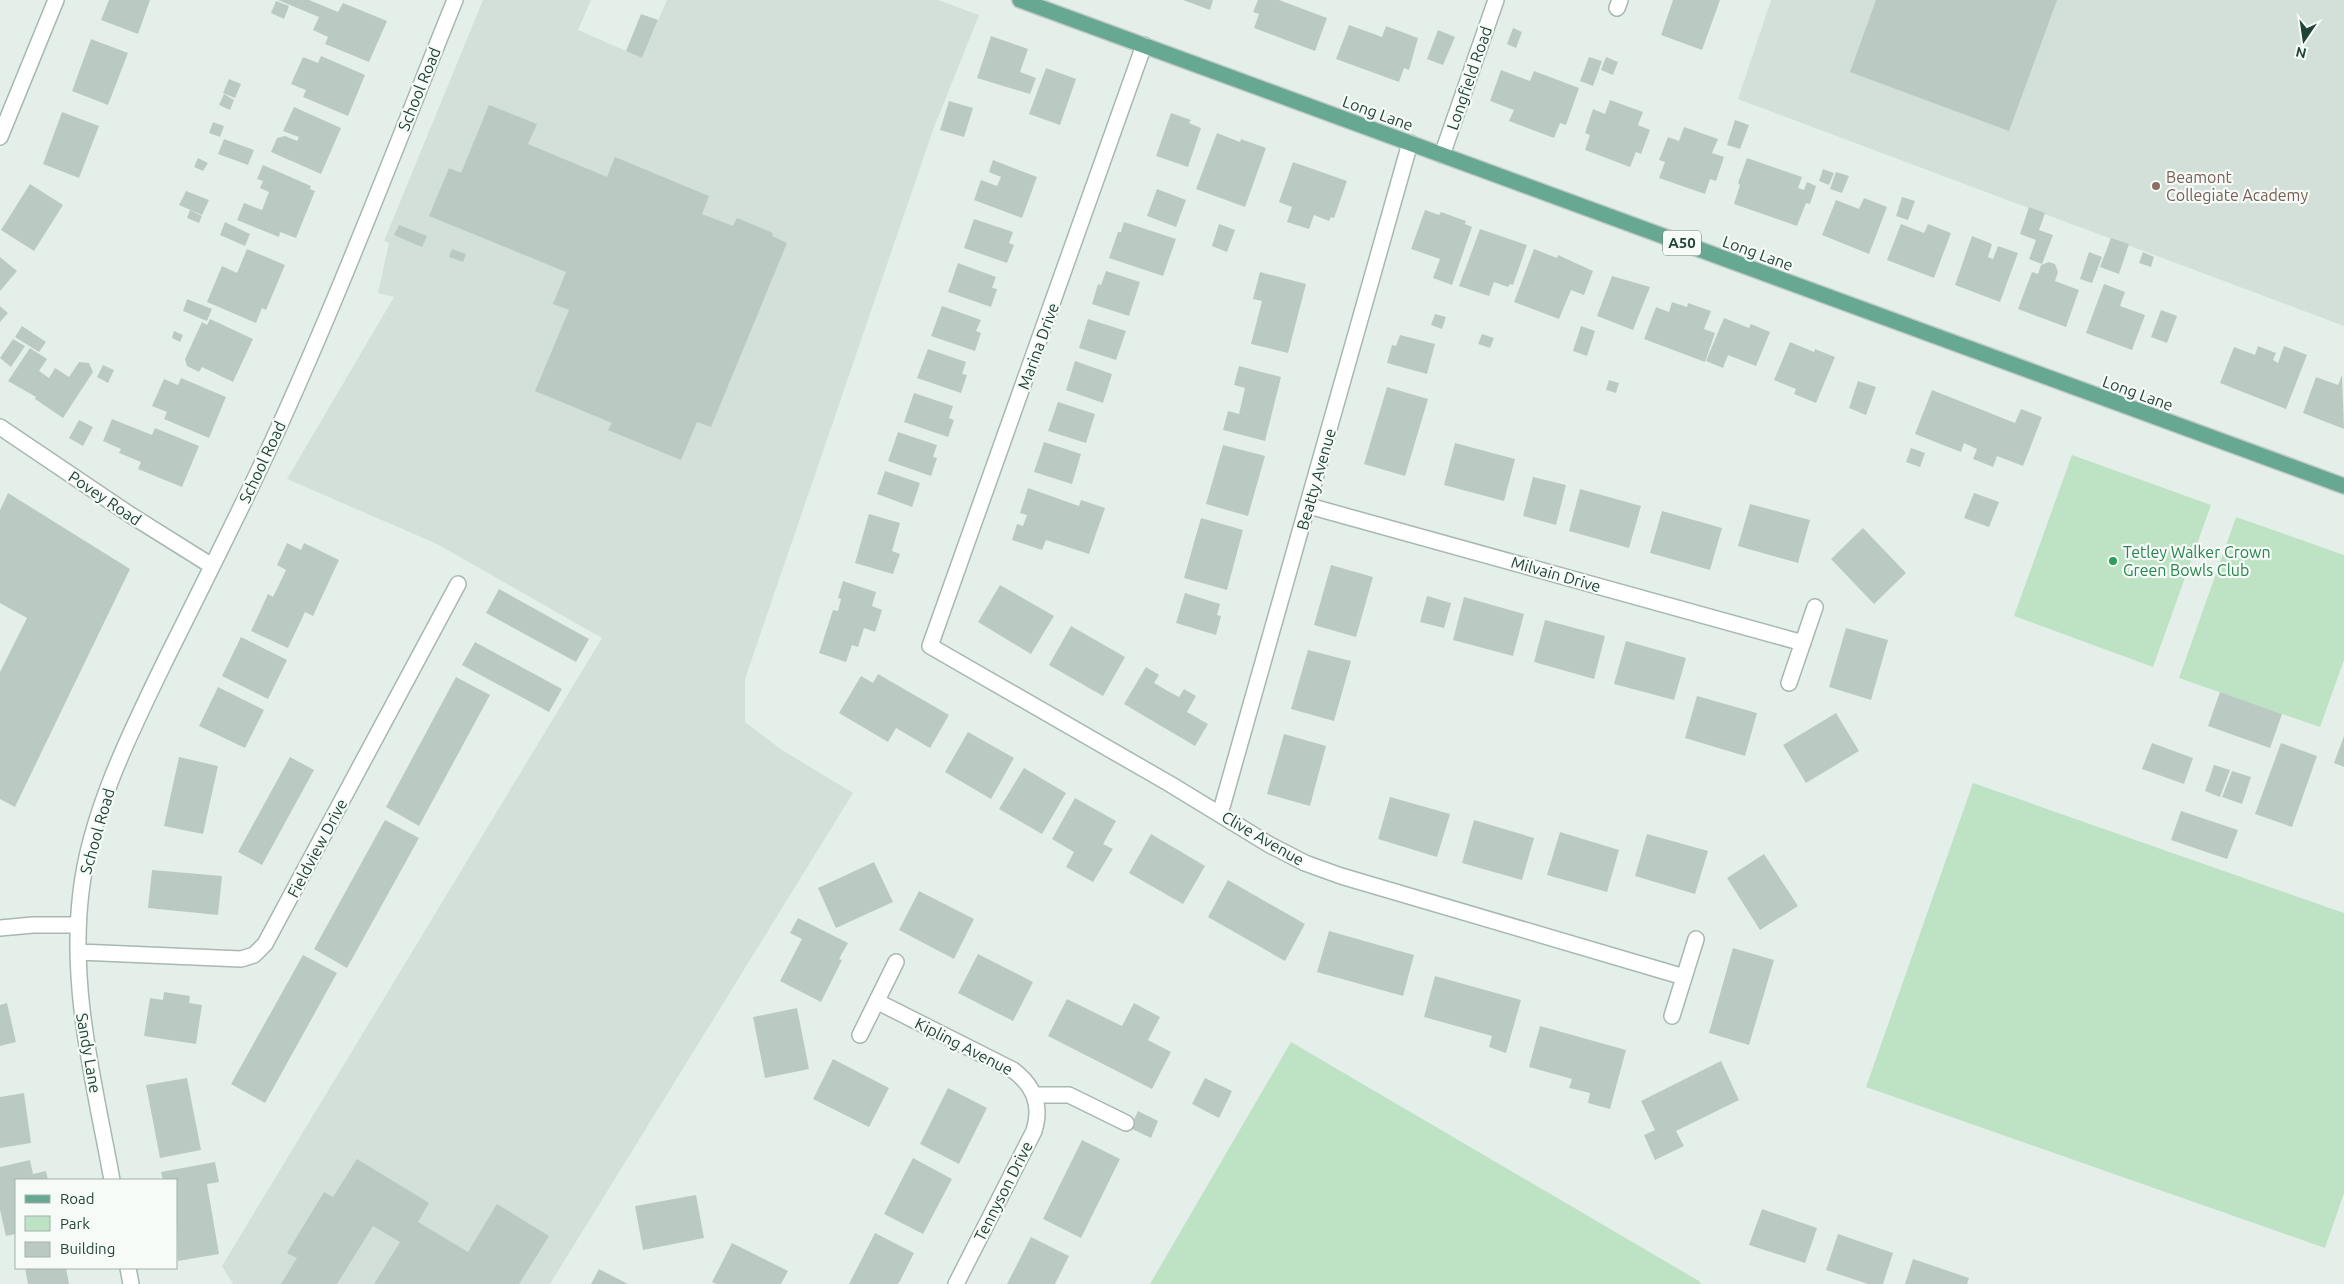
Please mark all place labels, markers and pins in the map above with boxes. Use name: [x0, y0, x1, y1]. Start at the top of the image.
place label: Beamont Collegiate Academy: [2166, 168, 2308, 204]
marker: Beamont Collegiate Academy: [2150, 180, 2162, 192]
place label: Tetley Walker Crown Green Bowls Club: [2123, 543, 2271, 579]
marker: Tetley Walker Crown Green Bowls Club: [2107, 555, 2119, 567]

